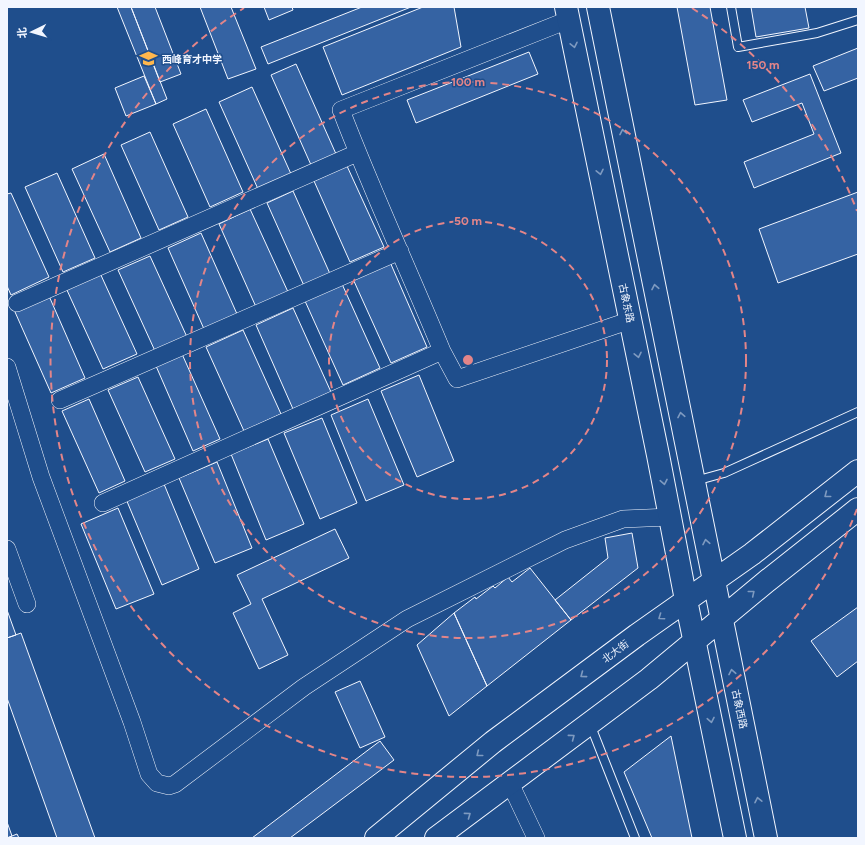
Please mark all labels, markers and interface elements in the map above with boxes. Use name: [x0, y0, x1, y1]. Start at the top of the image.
north arrow: [12, 12, 52, 52]
text: 北: [16, 27, 29, 39]
one-way arrow: [569, 42, 577, 48]
school or university icon: 西峰育才中学: [139, 49, 159, 69]
place label: 西峰育才中学: [162, 53, 222, 66]
text: 150 m: [746, 58, 780, 72]
text: 100 m: [451, 75, 485, 89]
one-way arrow: [620, 129, 628, 136]
one-way arrow: [595, 169, 604, 176]
text: 50 m: [454, 214, 482, 228]
street label: 古象东路: [616, 282, 637, 324]
one-way arrow: [651, 284, 659, 290]
one-way arrow: [633, 351, 641, 358]
centre of rings: [461, 353, 475, 367]
one-way arrow: [677, 412, 685, 418]
one-way arrow: [659, 479, 667, 485]
one-way arrow: [825, 490, 832, 497]
one-way arrow: [703, 539, 711, 545]
one-way arrow: [747, 591, 754, 598]
one-way arrow: [659, 613, 666, 620]
street label: 北大街: [599, 637, 631, 666]
one-way arrow: [729, 669, 737, 676]
one-way arrow: [580, 670, 587, 677]
street label: 古象西路: [729, 688, 750, 730]
one-way arrow: [707, 716, 715, 723]
one-way arrow: [567, 734, 574, 741]
one-way arrow: [477, 749, 484, 756]
one-way arrow: [755, 797, 763, 803]
one-way arrow: [464, 812, 471, 820]

